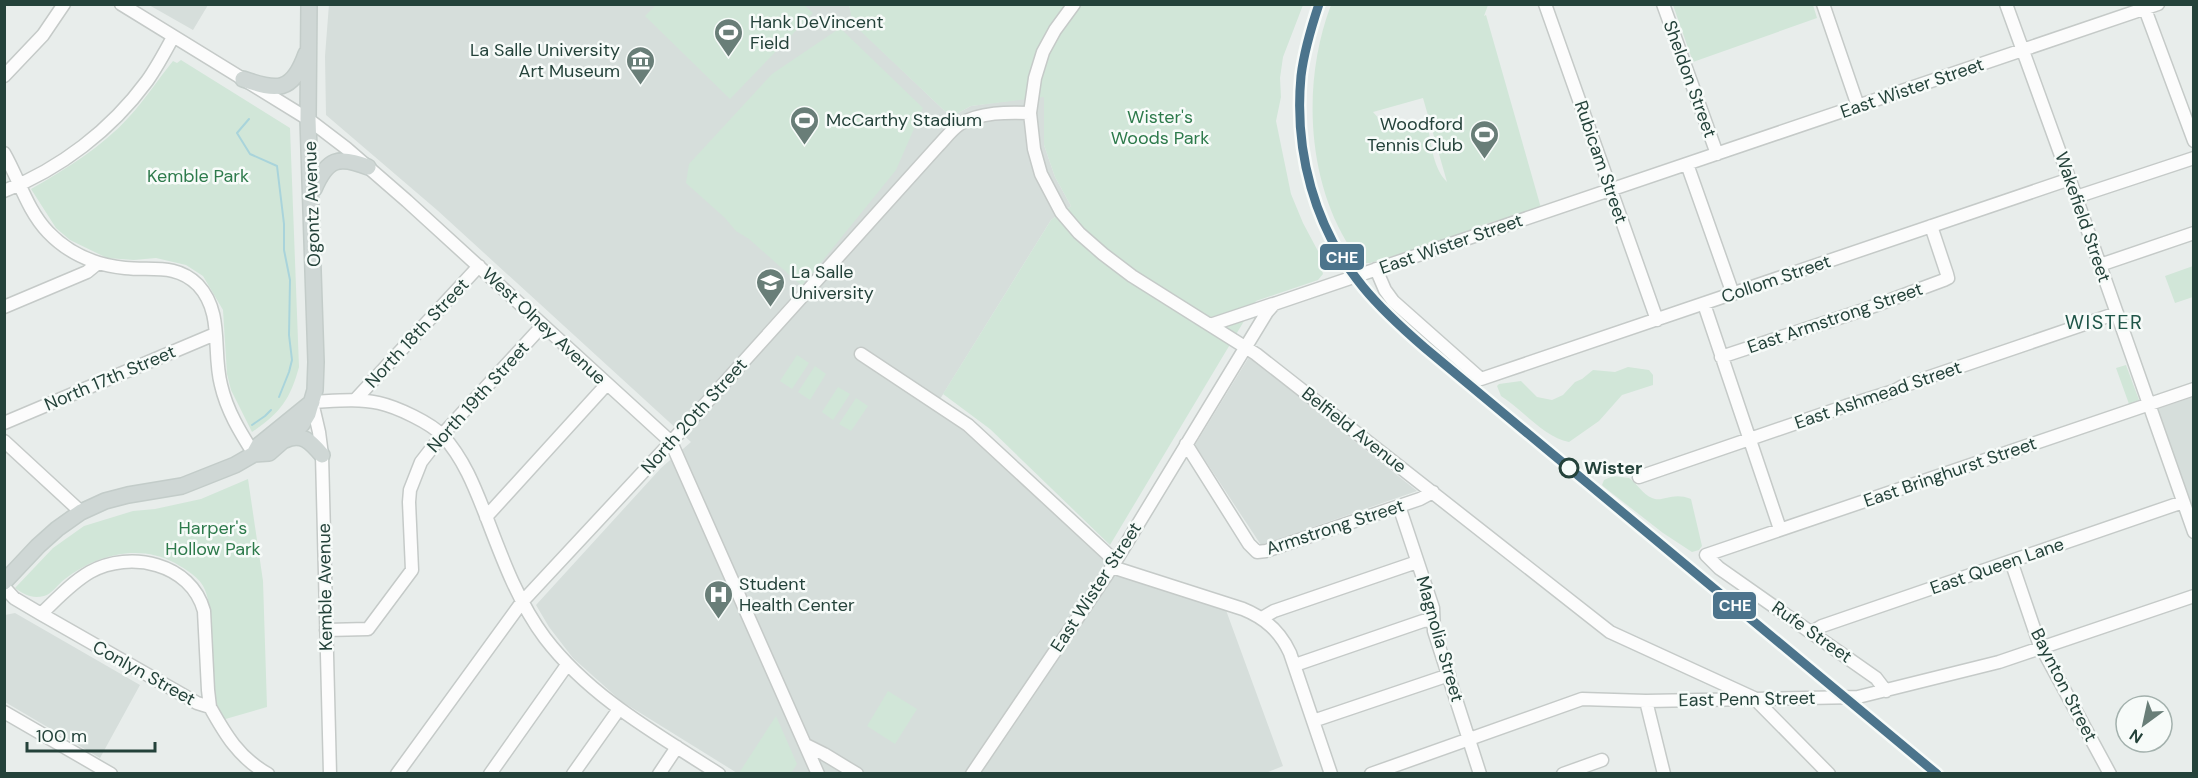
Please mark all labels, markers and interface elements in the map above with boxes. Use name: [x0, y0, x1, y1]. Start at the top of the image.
place label: Hank DeVincent Field: [750, 10, 883, 55]
sports icon: Hank DeVincent Field: [713, 16, 745, 58]
street label: Sheldon Street: [1658, 17, 1722, 141]
place label: La Salle University Art Museum: [470, 38, 620, 83]
museum icon: La Salle University Art Museum: [625, 44, 657, 86]
street label: East Wister Street: [1837, 52, 1987, 124]
street label: Rubicam Street: [1569, 97, 1633, 227]
sports icon: McCarthy Stadium: [789, 104, 821, 146]
park label: Wister's Woods Park: [1111, 105, 1209, 150]
place label: McCarthy Stadium: [826, 108, 982, 132]
place label: Woodford Tennis Club: [1367, 112, 1463, 157]
sports icon: Woodford Tennis Club: [1468, 118, 1500, 160]
street label: Ogontz Avenue: [298, 141, 326, 267]
street label: Wakefield Street: [2049, 149, 2117, 285]
park label: Kemble Park: [147, 164, 249, 188]
street label: East Wister Street: [1376, 208, 1526, 280]
line badge: CHE: [1319, 243, 1365, 271]
text: CHE: [1326, 247, 1358, 268]
street label: Collom Street: [1718, 249, 1834, 309]
place label: La Salle University: [791, 260, 874, 305]
street label: West Olney Avenue: [477, 262, 611, 390]
school or university icon: La Salle University: [754, 266, 786, 308]
street label: North 18th Street: [360, 273, 474, 393]
street label: East Armstrong Street: [1744, 277, 1926, 359]
district label: WISTER: [2065, 309, 2143, 335]
street label: North 19th Street: [422, 336, 534, 458]
street label: North 17th Street: [41, 340, 179, 416]
street label: North 20th Street: [636, 353, 752, 479]
street label: East Ashmead Street: [1791, 355, 1965, 435]
street label: Belfield Avenue: [1297, 382, 1411, 478]
street label: East Bringhurst Street: [1860, 431, 2040, 513]
place label: Wister: [1584, 456, 1642, 480]
marker: Wister: [1559, 458, 1579, 478]
street label: Armstrong Street: [1263, 493, 1407, 561]
park label: Harper's Hollow Park: [165, 516, 261, 561]
street label: East Wister Street: [1045, 517, 1147, 657]
street label: Kemble Avenue: [312, 523, 338, 651]
street label: East Queen Lane: [1927, 532, 2067, 600]
place label: Student Health Center: [739, 572, 855, 617]
street label: Magnolia Street: [1411, 573, 1469, 705]
hospital icon: Student Health Center: [702, 578, 734, 620]
line badge: CHE: [1712, 591, 1757, 620]
text: CHE: [1719, 595, 1751, 616]
street label: Rufe Street: [1767, 596, 1857, 668]
street label: Baynton Street: [2025, 624, 2103, 746]
street label: Conlyn Street: [88, 635, 200, 711]
street label: East Penn Street: [1678, 686, 1816, 712]
north arrow: [2114, 694, 2174, 754]
scale bar: [27, 715, 154, 753]
text: 100 m: [36, 724, 87, 748]
text: N: [2125, 724, 2147, 748]

